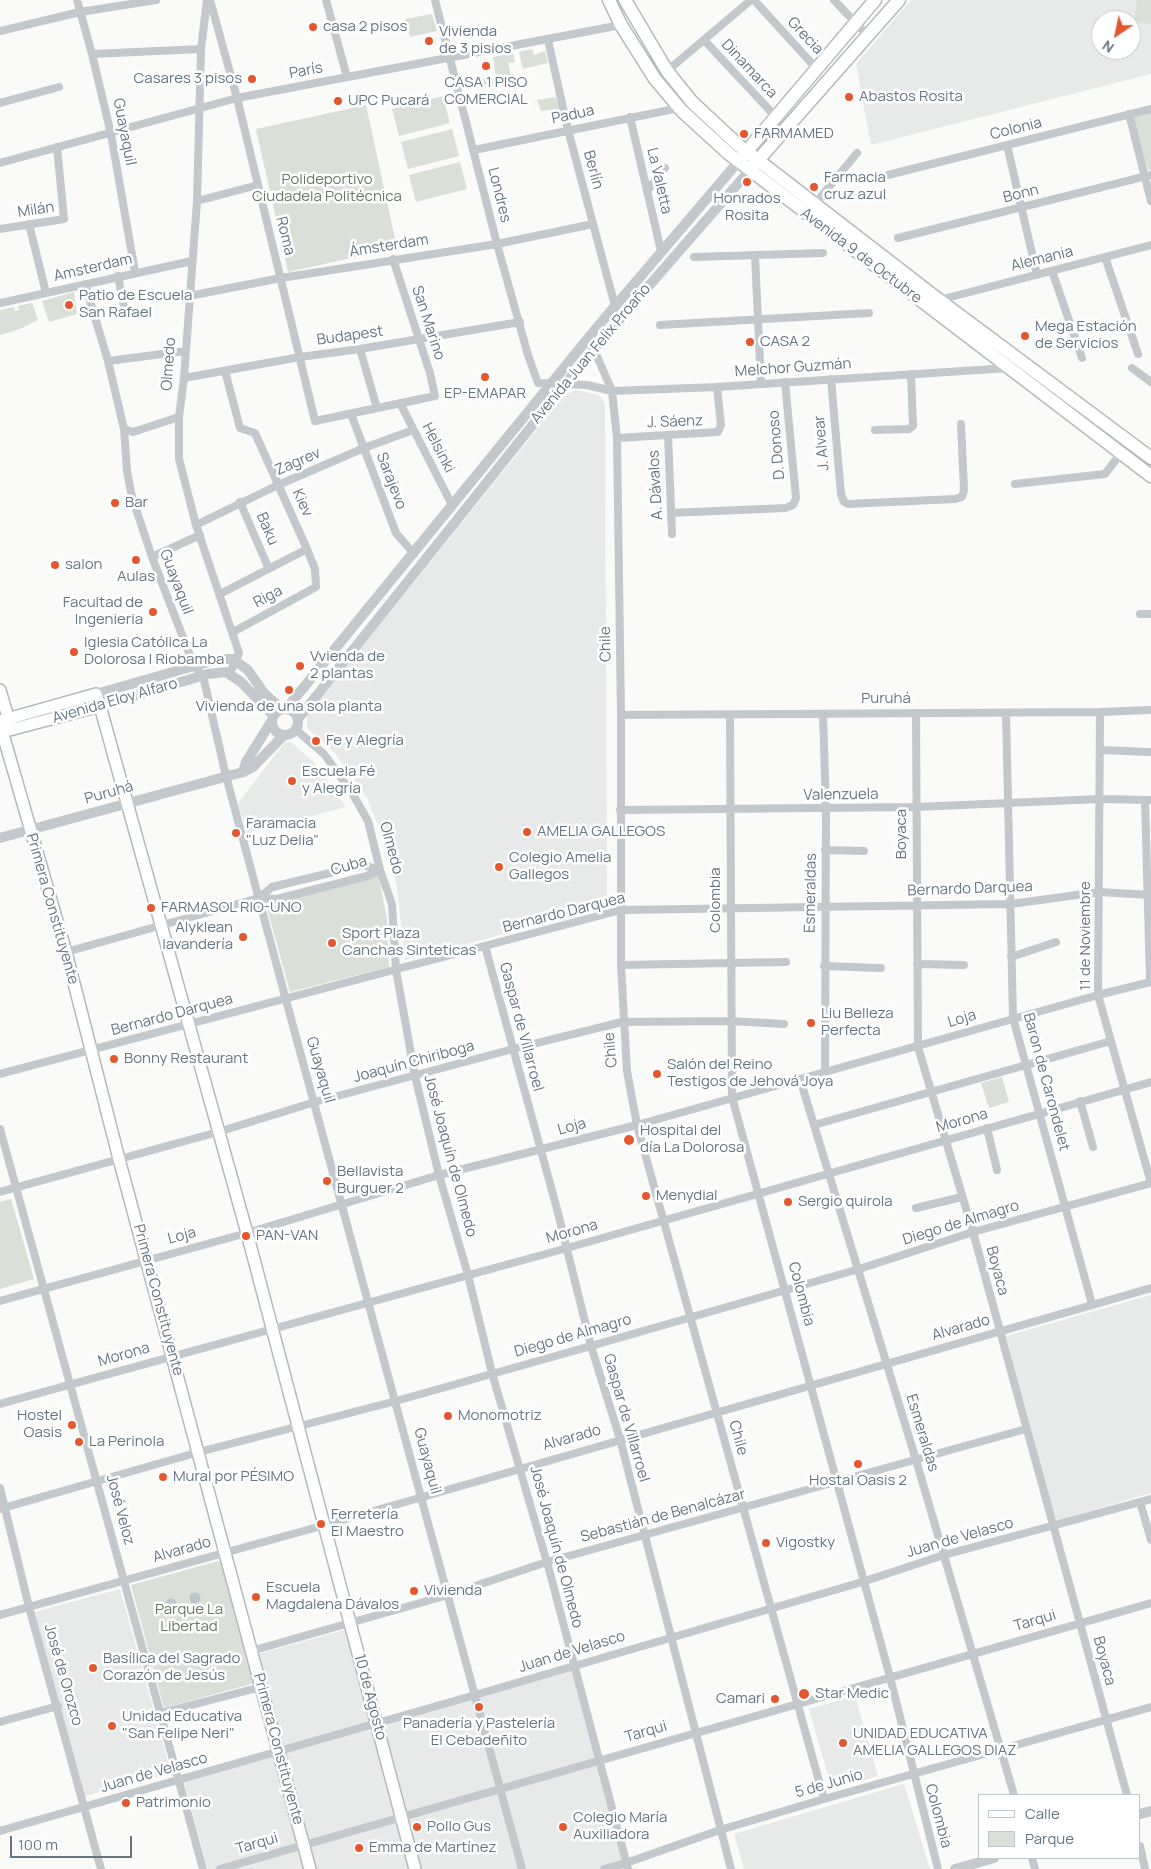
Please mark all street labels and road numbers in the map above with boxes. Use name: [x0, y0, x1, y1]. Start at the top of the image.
street label: Grecia: [783, 14, 827, 58]
street label: Dinamarca: [717, 36, 781, 102]
street label: París: [288, 59, 324, 83]
street label: Guayaquil: [109, 97, 139, 167]
street label: Padua: [550, 102, 596, 128]
street label: Colonia: [988, 114, 1044, 144]
street label: La Valetta: [643, 146, 675, 216]
street label: Berlín: [579, 149, 607, 191]
street label: Londres: [483, 166, 515, 224]
street label: Bonn: [1001, 181, 1041, 207]
street label: Milán: [16, 198, 56, 222]
street label: Avenida 9 de Octubre: [797, 204, 925, 308]
street label: Roma: [272, 215, 298, 257]
street label: Ámsterdam: [348, 231, 430, 261]
street label: Alemania: [1009, 243, 1075, 275]
street label: Amsterdam: [52, 250, 134, 286]
street label: Avenida Juan Felix Proaño: [527, 280, 655, 428]
street label: San Marino: [408, 284, 448, 362]
street label: Budapest: [316, 322, 384, 350]
street label: Olmedo: [158, 337, 180, 391]
street label: Melchor Guzmán: [734, 355, 852, 381]
street label: D. Donoso: [765, 410, 789, 480]
street label: J. Sáenz: [647, 412, 703, 432]
street label: J. Alvear: [811, 414, 833, 472]
street label: Helsinki: [418, 420, 458, 476]
street label: Zagrev: [272, 444, 324, 480]
street label: Sarajevo: [372, 450, 410, 512]
street label: A. Dávalos: [645, 450, 667, 520]
street label: Kiev: [288, 486, 316, 520]
street label: Baku: [252, 510, 282, 548]
street label: Guayaquil: [155, 547, 197, 617]
street label: Riga: [250, 582, 286, 612]
street label: Chile: [597, 626, 615, 662]
street label: Avenida Eloy Alfaro: [50, 675, 180, 727]
street label: Puruhá: [861, 690, 911, 708]
street label: Puruhá: [83, 778, 135, 808]
street label: Valenzuela: [803, 785, 879, 805]
street label: Boyaca: [893, 809, 911, 859]
street label: Olmedo: [375, 820, 407, 876]
street label: Primera Constituyente: [22, 831, 82, 987]
street label: Cuba: [329, 852, 369, 880]
street label: Esmeraldas: [801, 853, 821, 933]
street label: Colombia: [707, 867, 725, 933]
street label: Bernardo Darquea: [907, 878, 1033, 900]
street label: 11 de Noviembre: [1077, 881, 1095, 991]
street label: Bernardo Darquea: [501, 889, 627, 937]
street label: Gaspar de Villarroel: [495, 961, 547, 1093]
street label: Bernardo Darquea: [109, 990, 235, 1040]
street label: Loja: [946, 1006, 978, 1032]
street label: Baron de Carondelet: [1019, 1011, 1073, 1153]
street label: Chile: [600, 1032, 622, 1068]
street label: Guayaquil: [302, 1035, 338, 1105]
street label: Joaquín Chiriboga: [352, 1037, 476, 1087]
street label: José Joaquín de Olmedo: [420, 1073, 480, 1239]
street label: Morona: [934, 1105, 990, 1137]
street label: Loja: [556, 1115, 588, 1139]
street label: Diego de Almagro: [901, 1197, 1021, 1249]
street label: Morona: [544, 1216, 600, 1248]
street label: Primera Constituyente: [129, 1222, 187, 1378]
street label: Loja: [166, 1224, 198, 1248]
street label: Boyaca: [982, 1244, 1012, 1298]
street label: Colombia: [784, 1260, 818, 1328]
street label: Diego de Almagro: [512, 1311, 634, 1361]
street label: Alvarado: [930, 1311, 992, 1345]
street label: Morona: [96, 1339, 152, 1371]
street label: Gaspar de Villarroel: [599, 1352, 653, 1484]
street label: Esmeraldas: [902, 1392, 942, 1474]
street label: Chile: [725, 1419, 751, 1457]
street label: Alvarado: [541, 1421, 603, 1455]
street label: Guayaquil: [409, 1426, 445, 1496]
street label: José Joaquín de Olmedo: [526, 1464, 586, 1630]
street label: José Veloz: [102, 1473, 138, 1547]
street label: Sebastián de Benalcázar: [579, 1485, 747, 1547]
street label: Juan de Velasco: [904, 1514, 1016, 1562]
street label: Alvarado: [151, 1533, 213, 1567]
street label: Tarqui: [1012, 1606, 1058, 1636]
street label: José de Orozco: [40, 1622, 86, 1728]
street label: Juan de Velasco: [517, 1627, 627, 1677]
street label: Boyaca: [1089, 1634, 1119, 1688]
street label: 10 de Agosto: [350, 1652, 390, 1742]
street label: Primera Constituyente: [249, 1671, 307, 1827]
street label: Tarqui: [623, 1717, 669, 1747]
street label: Juan de Velasco: [98, 1749, 210, 1797]
street label: 5 de Junio: [793, 1766, 865, 1802]
street label: Colombia: [921, 1782, 955, 1850]
street label: Tarqui: [234, 1829, 280, 1859]

